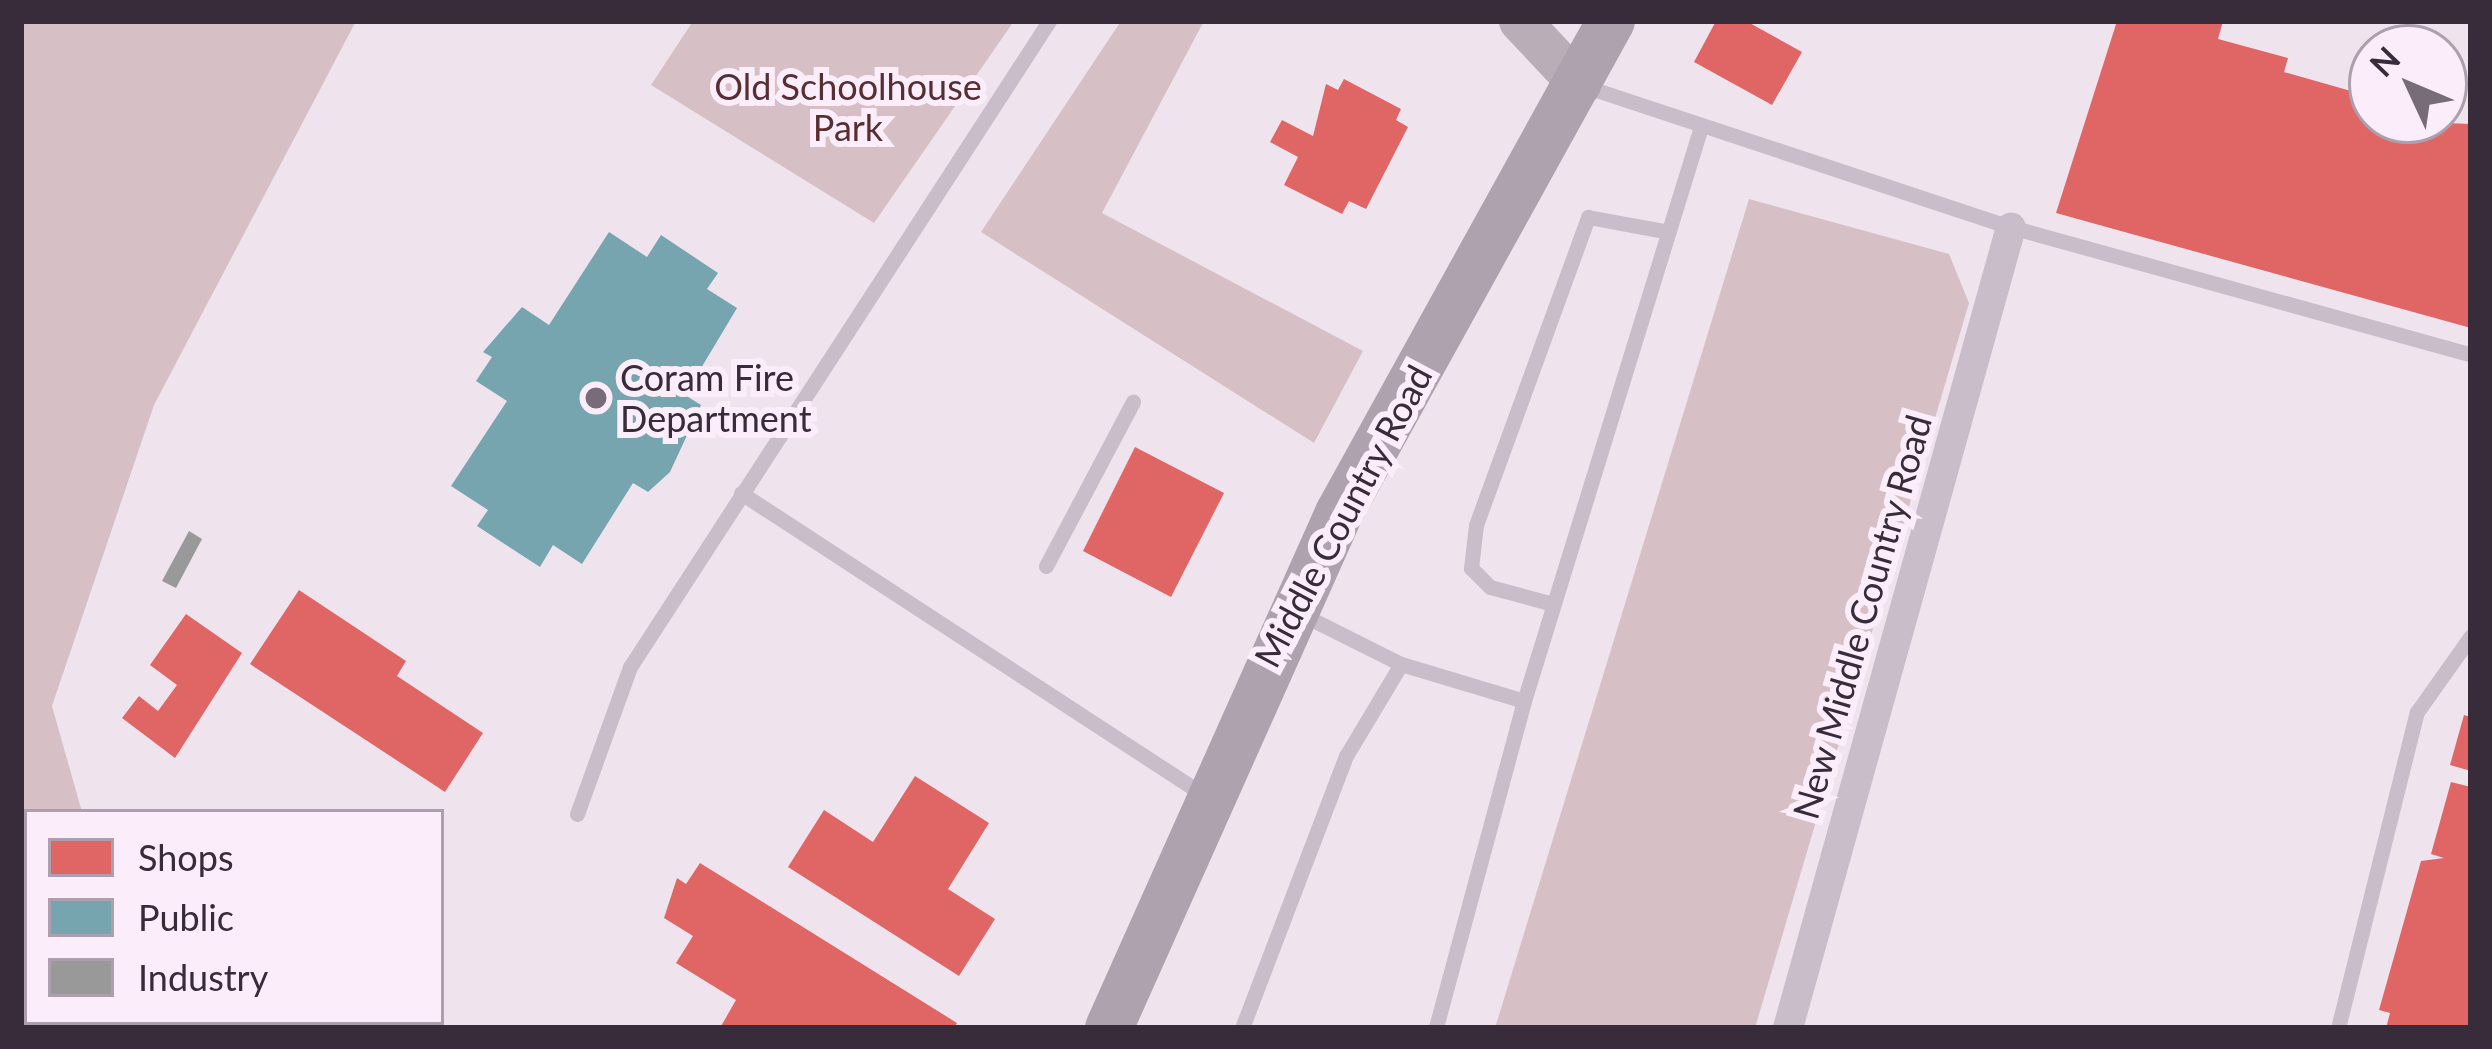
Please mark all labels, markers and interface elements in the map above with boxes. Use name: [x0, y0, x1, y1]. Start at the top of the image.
north arrow: [2348, 24, 2468, 144]
text: N: [2361, 38, 2407, 84]
park label: Old Schoolhouse Park: [714, 64, 982, 149]
place label: Coram Fire Department: [620, 355, 812, 440]
street label: Middle Country Road: [1245, 357, 1441, 675]
marker: Coram Fire Department: [583, 385, 609, 411]
street label: New Middle Country Road: [1783, 409, 1941, 825]
legend: [24, 809, 444, 1025]
text: Shops: [138, 835, 234, 879]
text: Public: [138, 895, 234, 939]
text: Industry: [138, 955, 268, 999]

